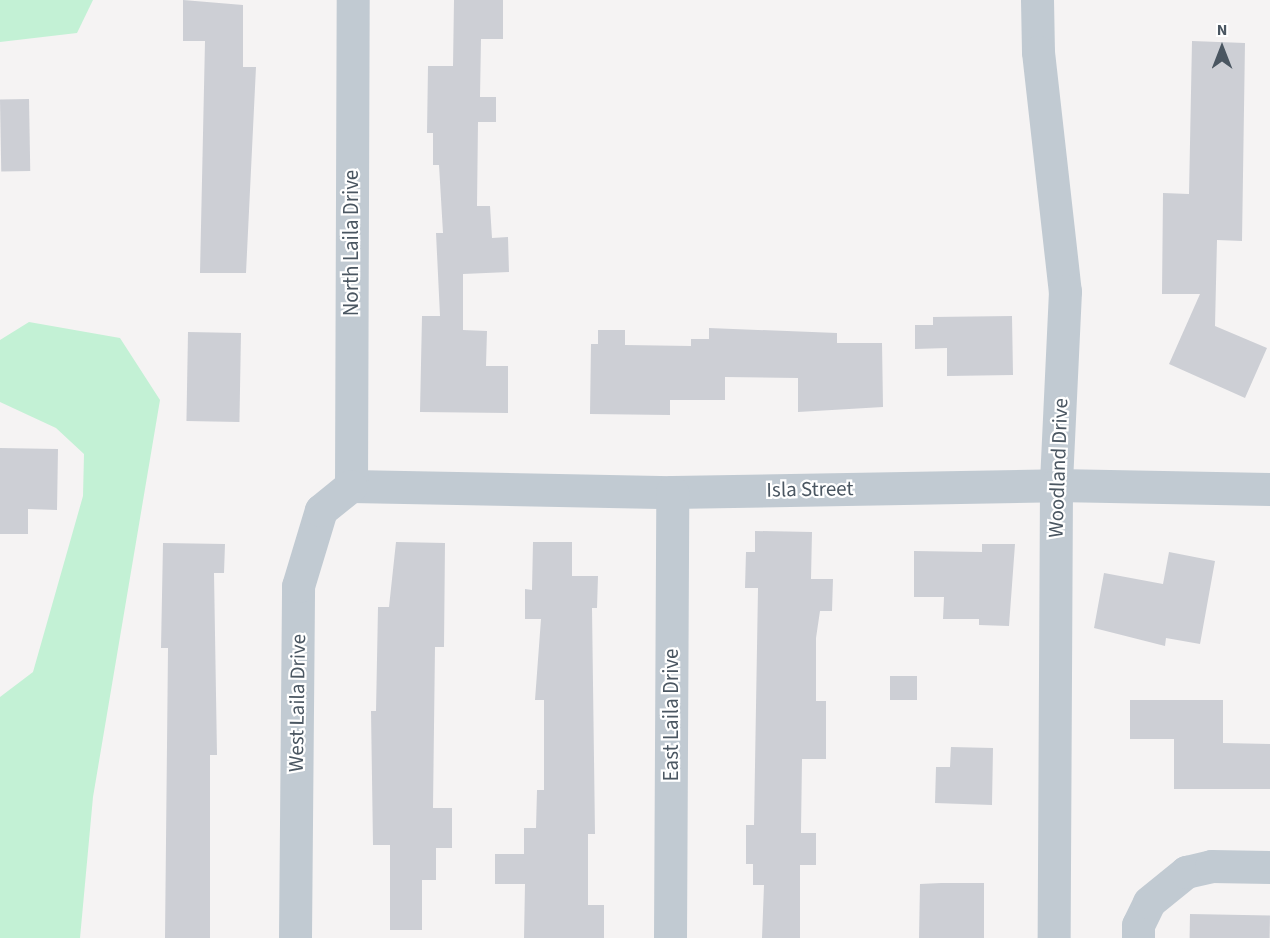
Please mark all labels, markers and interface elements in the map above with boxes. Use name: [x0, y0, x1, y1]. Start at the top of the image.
north arrow: [1192, 18, 1252, 78]
text: N: [1217, 19, 1227, 41]
street label: North Laila Drive: [338, 170, 364, 316]
street label: Woodland Drive: [1043, 398, 1073, 538]
street label: Isla Street: [766, 476, 854, 502]
street label: West Laila Drive: [283, 634, 311, 772]
street label: East Laila Drive: [658, 649, 684, 781]

